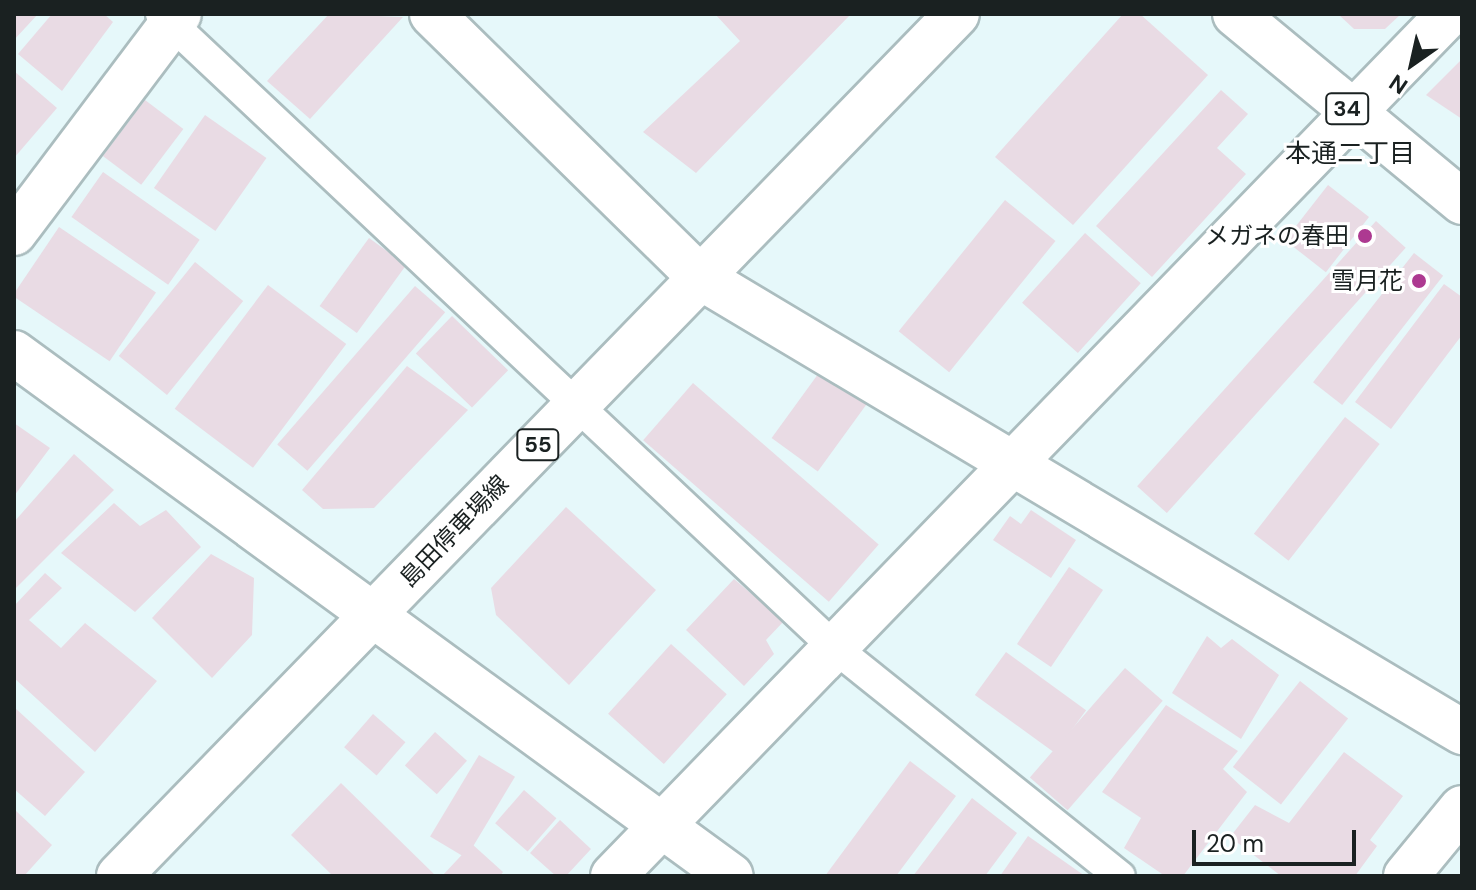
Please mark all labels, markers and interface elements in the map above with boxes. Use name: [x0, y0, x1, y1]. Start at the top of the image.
north arrow: [1372, 24, 1452, 104]
text: N: [1384, 68, 1413, 101]
road number: 34: [1325, 91, 1369, 127]
district label: 本通二丁目: [1285, 138, 1415, 170]
place label: メガネの春田: [1205, 222, 1349, 250]
marker: メガネの春田: [1356, 227, 1374, 245]
place label: 雪月花: [1331, 267, 1403, 295]
marker: 雪月花: [1410, 272, 1428, 290]
road number: 55: [516, 427, 560, 463]
street label: 島田停車場線: [394, 469, 514, 593]
scale bar: [1196, 814, 1360, 864]
text: 20 m: [1206, 828, 1264, 859]

